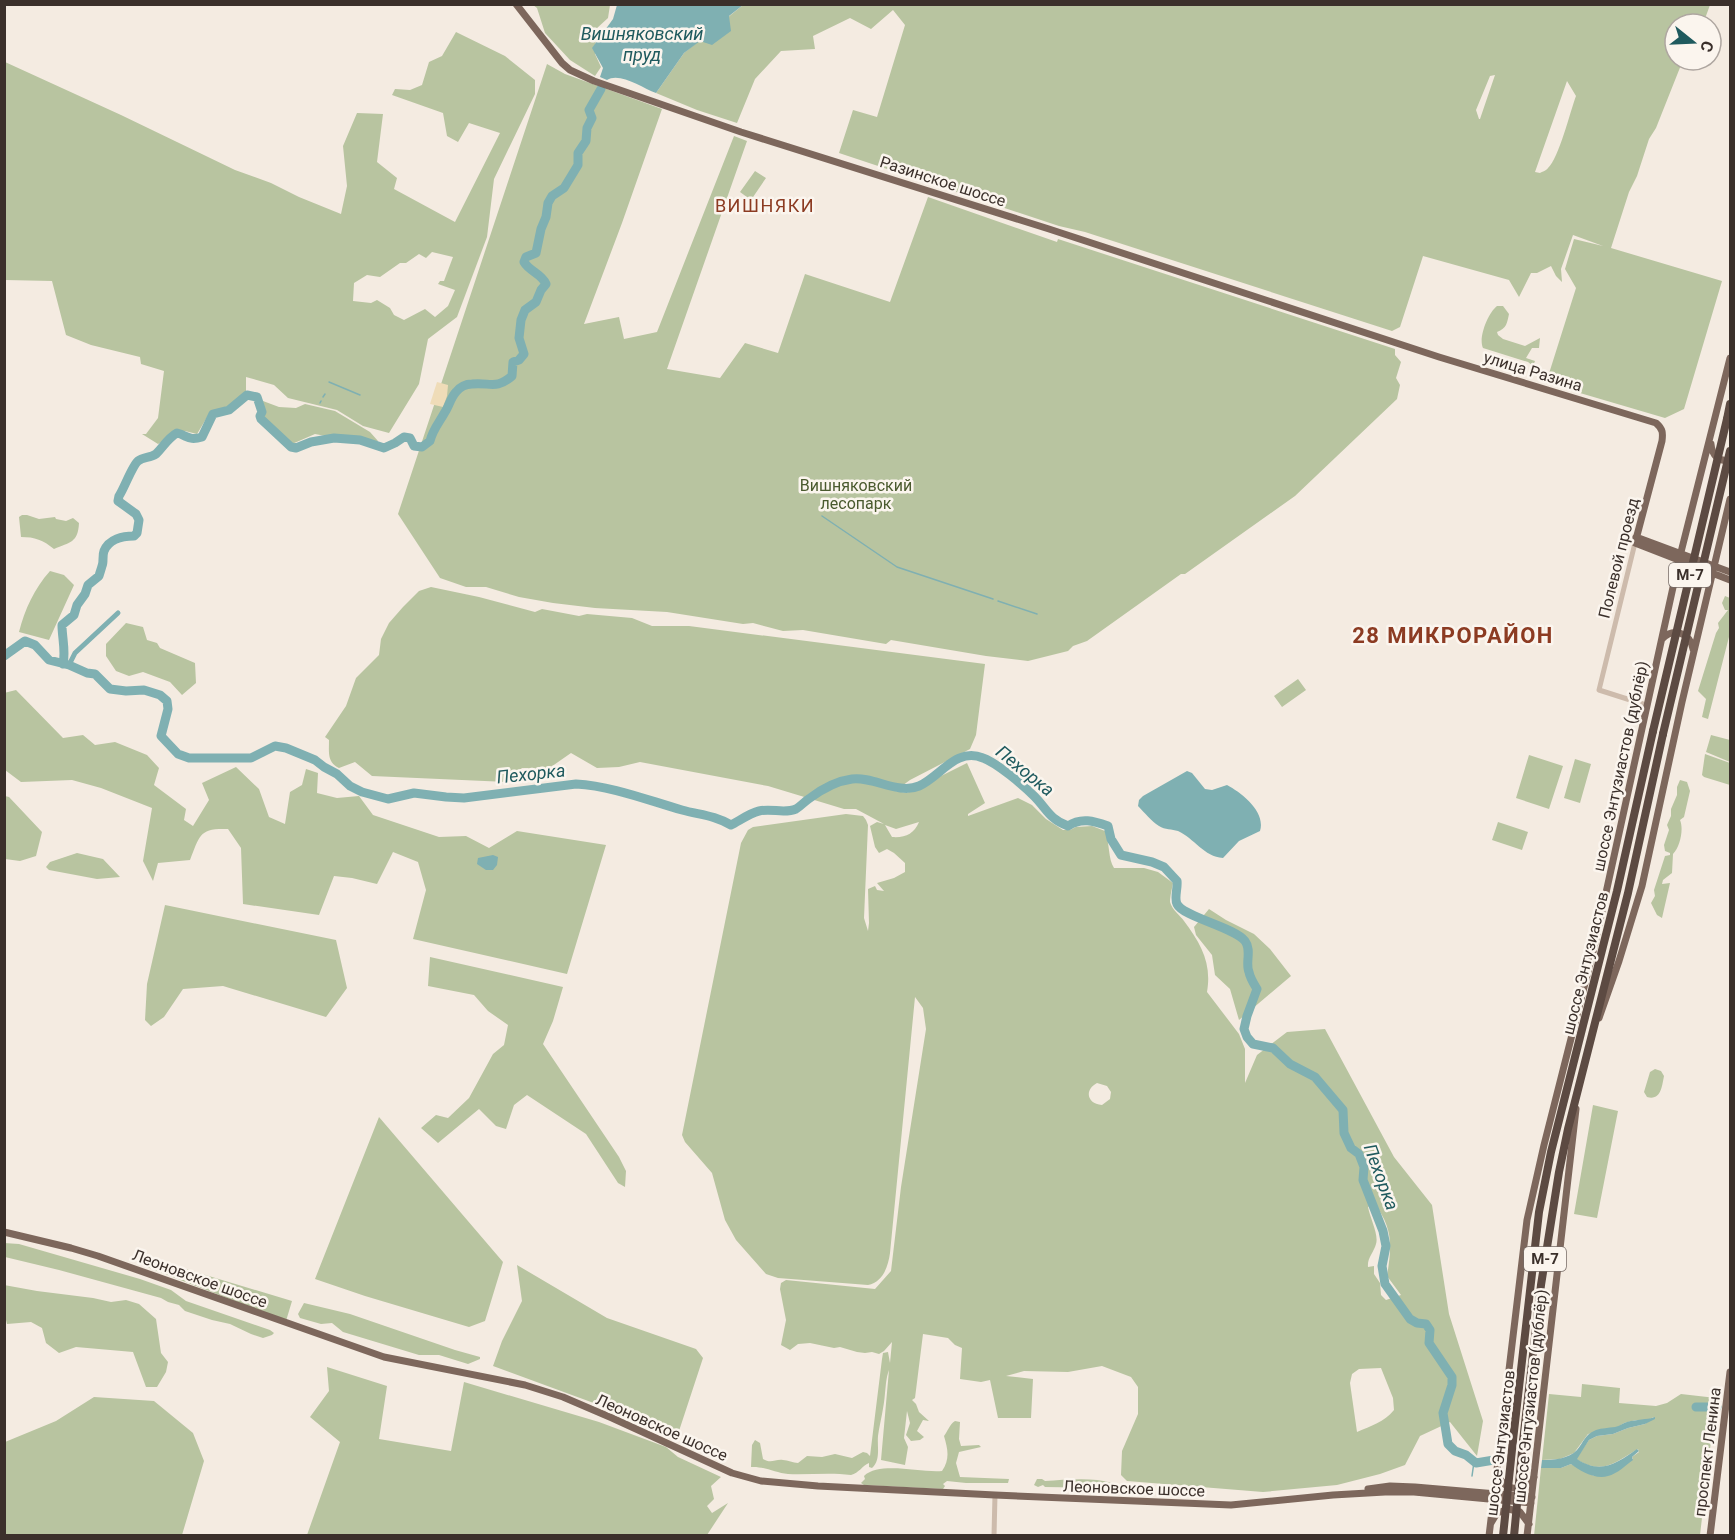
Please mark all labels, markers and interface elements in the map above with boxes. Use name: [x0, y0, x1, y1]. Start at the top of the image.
north arrow: [1663, 12, 1723, 72]
water label: Вишняковский пруд: [581, 23, 703, 65]
text: С: [1696, 39, 1717, 54]
street label: Разинское шоссе: [878, 152, 1008, 211]
district label: ВИШНЯКИ: [715, 195, 815, 216]
street label: улица Разина: [1481, 347, 1584, 395]
park label: Вишняковский лесопарк: [800, 476, 912, 513]
street label: Полевой проезд: [1594, 496, 1643, 620]
road number: М-7: [1669, 563, 1711, 587]
district label: 28 МИКРОРАЙОН: [1352, 623, 1554, 648]
street label: шоссе Энтузиастов (дублёр): [1589, 659, 1652, 873]
water label: Пехорка: [992, 741, 1059, 800]
water label: Пехорка: [496, 759, 566, 788]
street label: шоссе Энтузиастов: [1559, 890, 1612, 1037]
water label: Пехорка: [1360, 1141, 1403, 1213]
street label: Леоновское шоссе: [130, 1245, 270, 1312]
road number: М-7: [1524, 1247, 1566, 1271]
street label: шоссе Энтузиастов (дублёр): [1510, 1288, 1551, 1504]
street label: шоссе Энтузиастов: [1482, 1369, 1519, 1517]
street label: проспект Ленина: [1690, 1386, 1725, 1518]
street label: Леоновское шоссе: [593, 1390, 731, 1465]
street label: Леоновское шоссе: [1063, 1477, 1205, 1500]

